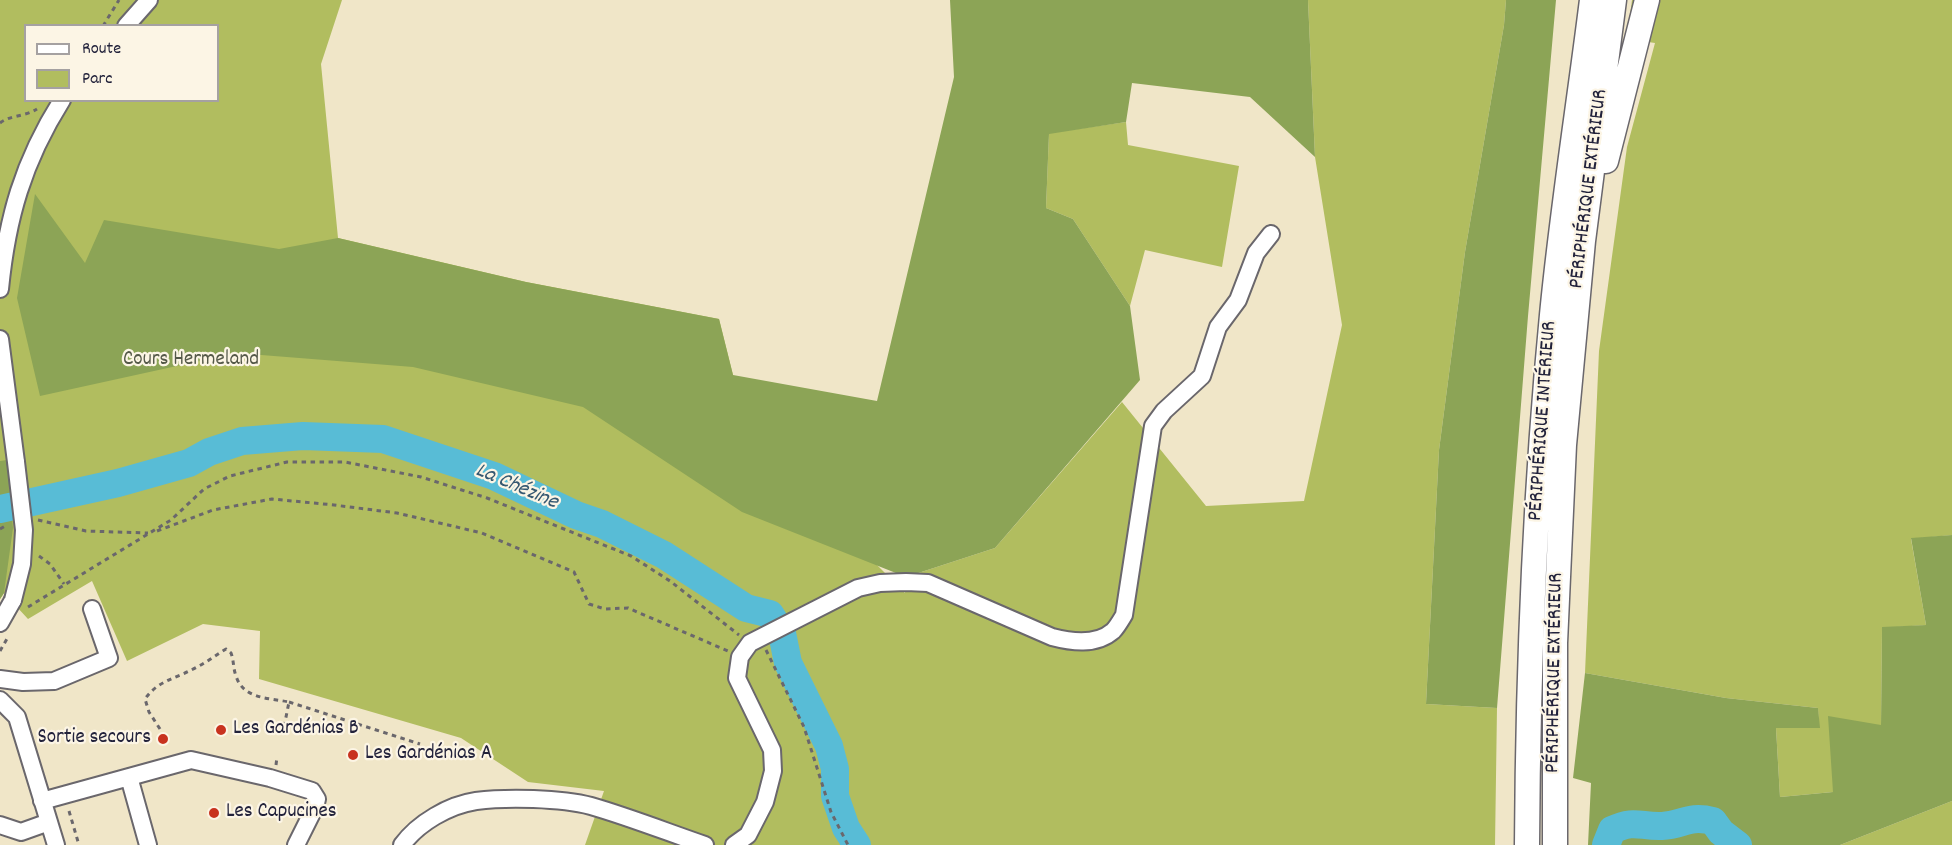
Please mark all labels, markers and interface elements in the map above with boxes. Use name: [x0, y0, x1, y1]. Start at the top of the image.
legend: [24, 24, 219, 102]
text: Route: [82, 37, 121, 62]
text: Parc: [82, 67, 113, 92]
street label: PÉRIPHÉRIQUE EXTÉRIEUR: [1565, 88, 1615, 290]
street label: PÉRIPHÉRIQUE INTÉRIEUR: [1524, 320, 1564, 522]
park label: Cours Hermeland: [123, 348, 259, 374]
water label: La Chézine: [471, 459, 561, 517]
street label: PÉRIPHÉRIQUE EXTÉRIEUR: [1542, 573, 1570, 773]
place label: Les Gardénias B: [233, 717, 359, 743]
marker: Les Gardénias B: [214, 723, 228, 737]
place label: Sortie secours: [37, 726, 151, 752]
marker: Sortie secours: [156, 732, 170, 746]
place label: Les Gardénias A: [365, 742, 492, 768]
marker: Les Gardénias A: [346, 748, 360, 762]
place label: Les Capucines: [226, 800, 337, 826]
marker: Les Capucines: [207, 806, 221, 820]

